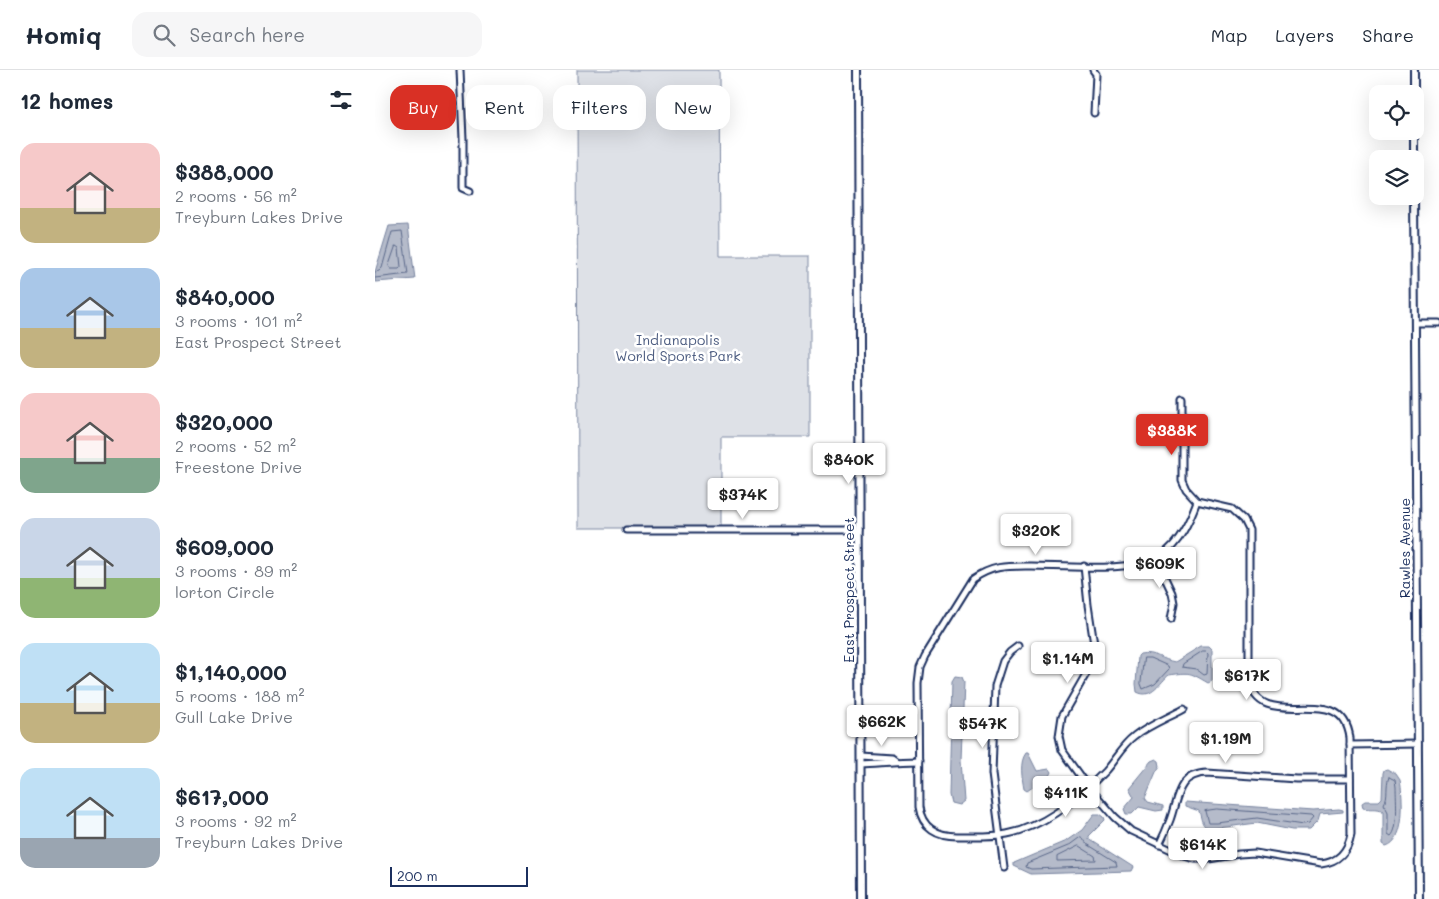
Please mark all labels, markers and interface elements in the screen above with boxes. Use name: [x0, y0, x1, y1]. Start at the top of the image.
search box: [132, 12, 482, 57]
text: Homiq: [25, 19, 102, 50]
icon: search: [150, 21, 178, 49]
text: Search here: [190, 22, 305, 47]
text: Map: [1211, 23, 1247, 47]
text: Layers: [1275, 23, 1334, 47]
text: Share: [1362, 23, 1414, 47]
chip: Buy: [390, 85, 456, 130]
chip: Rent: [466, 85, 543, 130]
chip: Filters: [553, 85, 646, 130]
chip: New: [656, 85, 730, 130]
map controls: [1369, 85, 1424, 205]
button: locate: [1369, 85, 1424, 140]
icon: filters: [327, 86, 355, 114]
text: 12 homes: [20, 87, 113, 114]
button: layers: [1369, 150, 1424, 205]
text: $388,000: [175, 158, 274, 185]
icon: home: [60, 163, 120, 223]
text: 2 rooms · 56 m²: [175, 185, 297, 206]
text: Treyburn Lakes Drive: [175, 206, 343, 227]
text: $840,000: [175, 283, 275, 310]
icon: home: [60, 288, 120, 348]
text: 3 rooms · 101 m²: [175, 310, 302, 331]
park label: Indianapolis World Sports Park: [615, 330, 741, 365]
text: East Prospect Street: [175, 331, 341, 352]
text: $320,000: [175, 408, 273, 435]
icon: home: [60, 413, 120, 473]
pin: $388K: [1137, 414, 1207, 456]
text: $388K: [1147, 419, 1197, 440]
text: 2 rooms · 52 m²: [175, 435, 296, 456]
pin: $840K: [814, 442, 884, 485]
text: $840K: [824, 448, 874, 469]
text: Freestone Drive: [175, 456, 302, 477]
pin: $374K: [708, 478, 778, 520]
text: $374K: [718, 483, 768, 504]
street label: Rawles Avenue: [1395, 498, 1414, 598]
pin: $320K: [1001, 514, 1071, 556]
street label: East Prospect Street: [839, 517, 858, 663]
text: $320K: [1011, 519, 1061, 540]
text: $609,000: [175, 533, 274, 560]
icon: home: [60, 538, 120, 598]
pin: $609K: [1125, 546, 1195, 589]
text: $609K: [1135, 552, 1185, 573]
text: 3 rooms · 89 m²: [175, 560, 297, 581]
text: lorton Circle: [175, 581, 275, 602]
pin: $1.14M: [1027, 642, 1109, 684]
text: $1.14M: [1042, 647, 1094, 668]
text: $1,140,000: [175, 658, 287, 685]
pin: $617K: [1212, 658, 1282, 701]
icon: home: [60, 663, 120, 723]
text: $617K: [1224, 664, 1270, 685]
text: 5 rooms · 188 m²: [175, 685, 305, 706]
pin: $662K: [847, 704, 917, 747]
text: Gull Lake Drive: [175, 706, 293, 727]
pin: $547K: [948, 706, 1018, 749]
text: $662K: [858, 710, 906, 731]
text: $547K: [959, 712, 1007, 733]
pin: $1.19M: [1185, 722, 1267, 764]
text: $1.19M: [1200, 727, 1252, 748]
pin: $411K: [1031, 776, 1101, 818]
text: $411K: [1044, 781, 1088, 802]
text: $617,000: [175, 783, 269, 810]
icon: home: [60, 788, 120, 848]
text: 3 rooms · 92 m²: [175, 810, 297, 831]
pin: $614K: [1168, 828, 1238, 870]
text: Treyburn Lakes Drive: [175, 831, 343, 852]
text: $614K: [1179, 833, 1227, 854]
scale bar: [390, 864, 527, 887]
text: 200 m: [397, 866, 438, 885]

